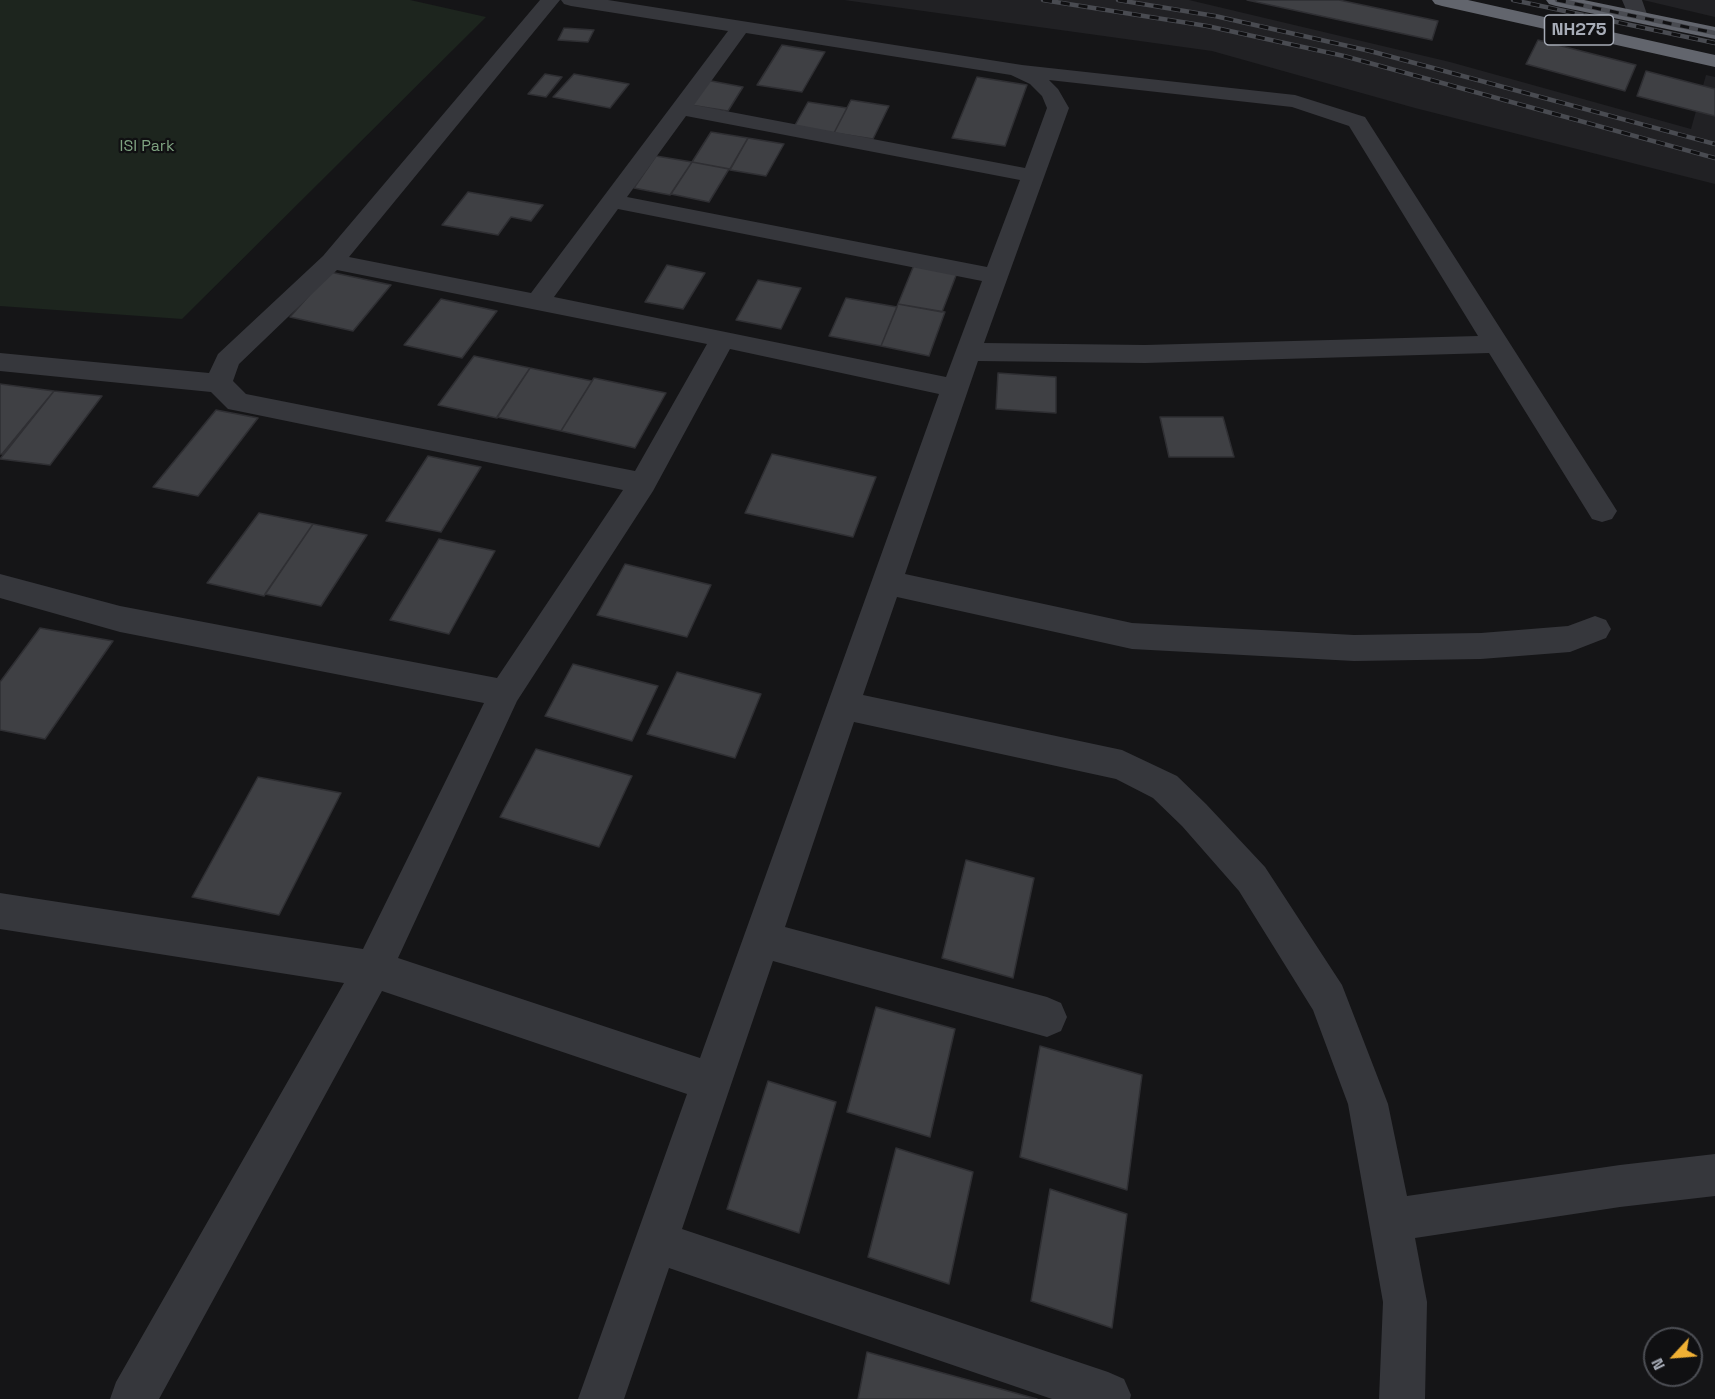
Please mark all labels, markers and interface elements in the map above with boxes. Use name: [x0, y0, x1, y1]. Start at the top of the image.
road number: NH275: [1544, 15, 1614, 45]
park label: ISI Park: [119, 137, 175, 157]
north arrow: [1643, 1327, 1703, 1387]
text: N: [1646, 1355, 1670, 1374]

